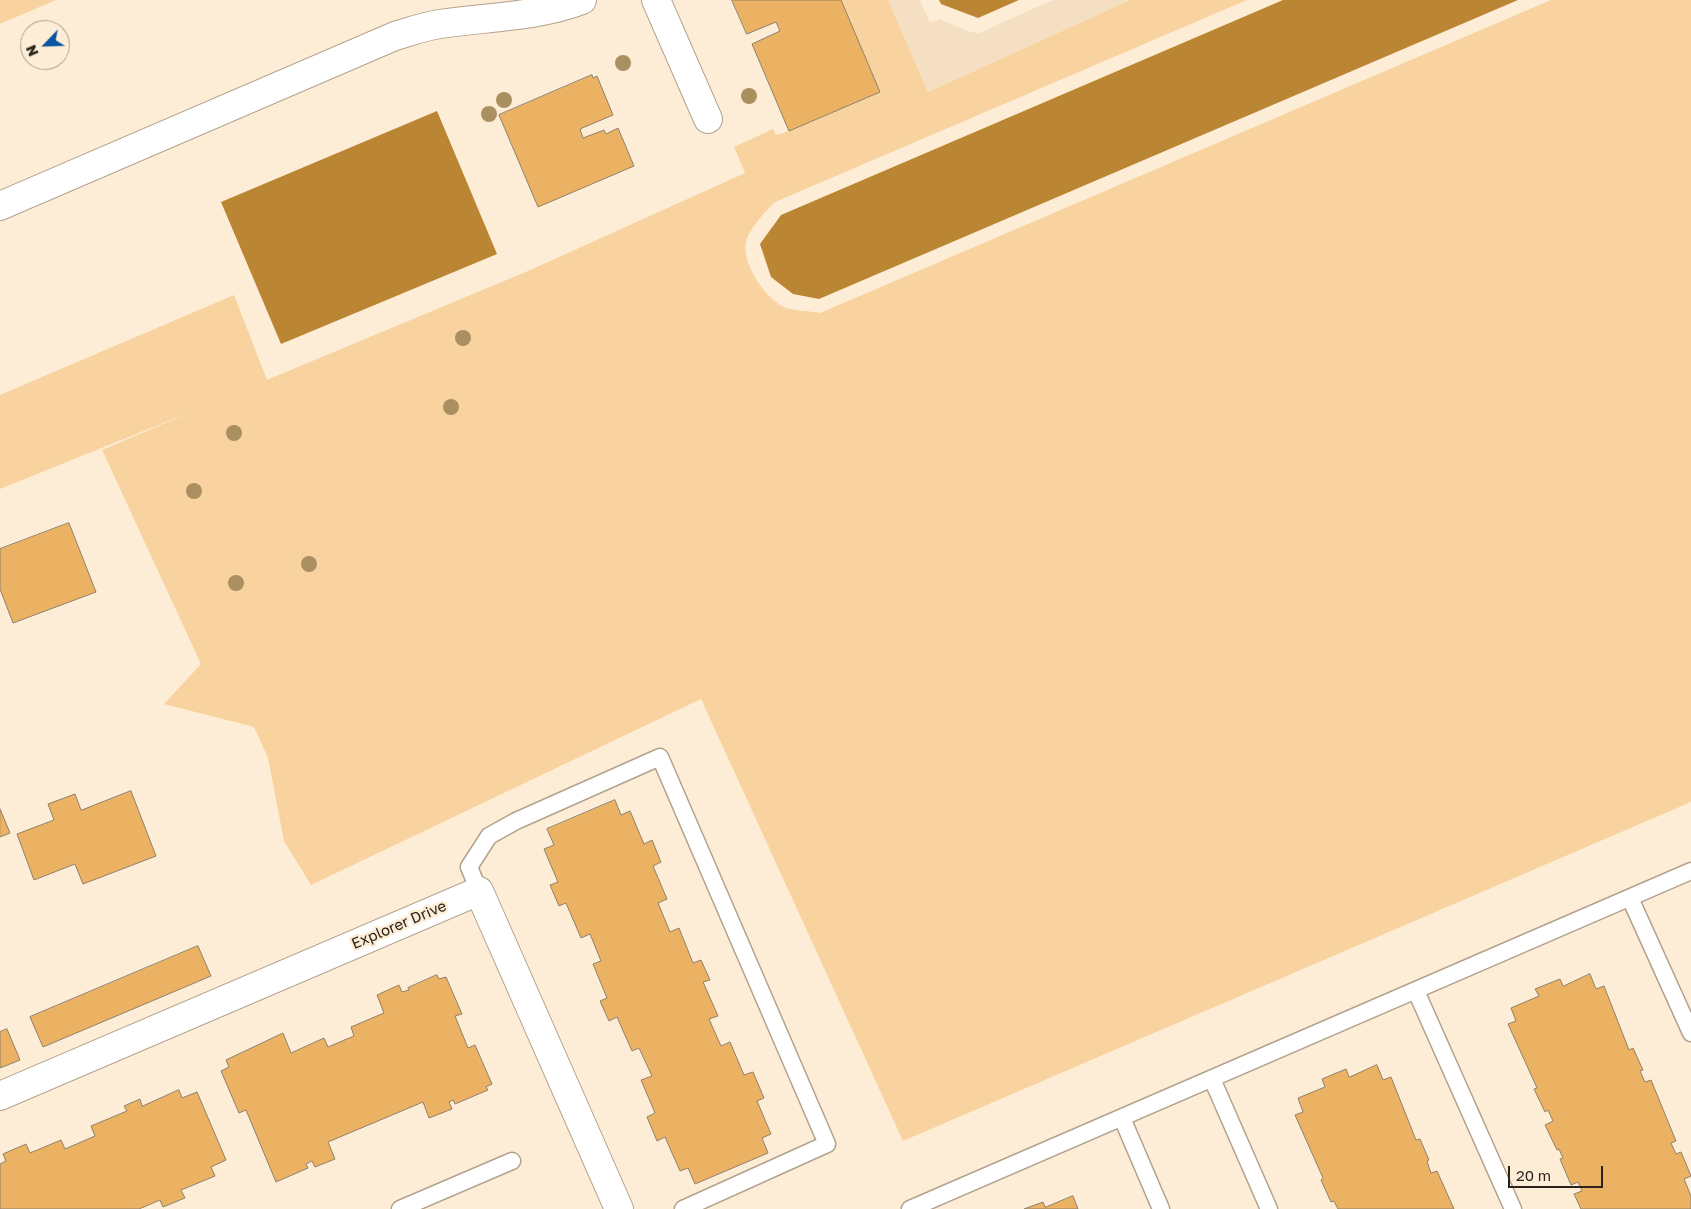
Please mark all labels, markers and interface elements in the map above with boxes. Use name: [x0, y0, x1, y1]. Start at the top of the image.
north arrow: [20, 20, 70, 70]
text: N: [22, 43, 42, 59]
street label: Explorer Drive: [349, 897, 449, 953]
scale bar: [1511, 1156, 1606, 1188]
text: 20 m: [1516, 1166, 1551, 1184]

